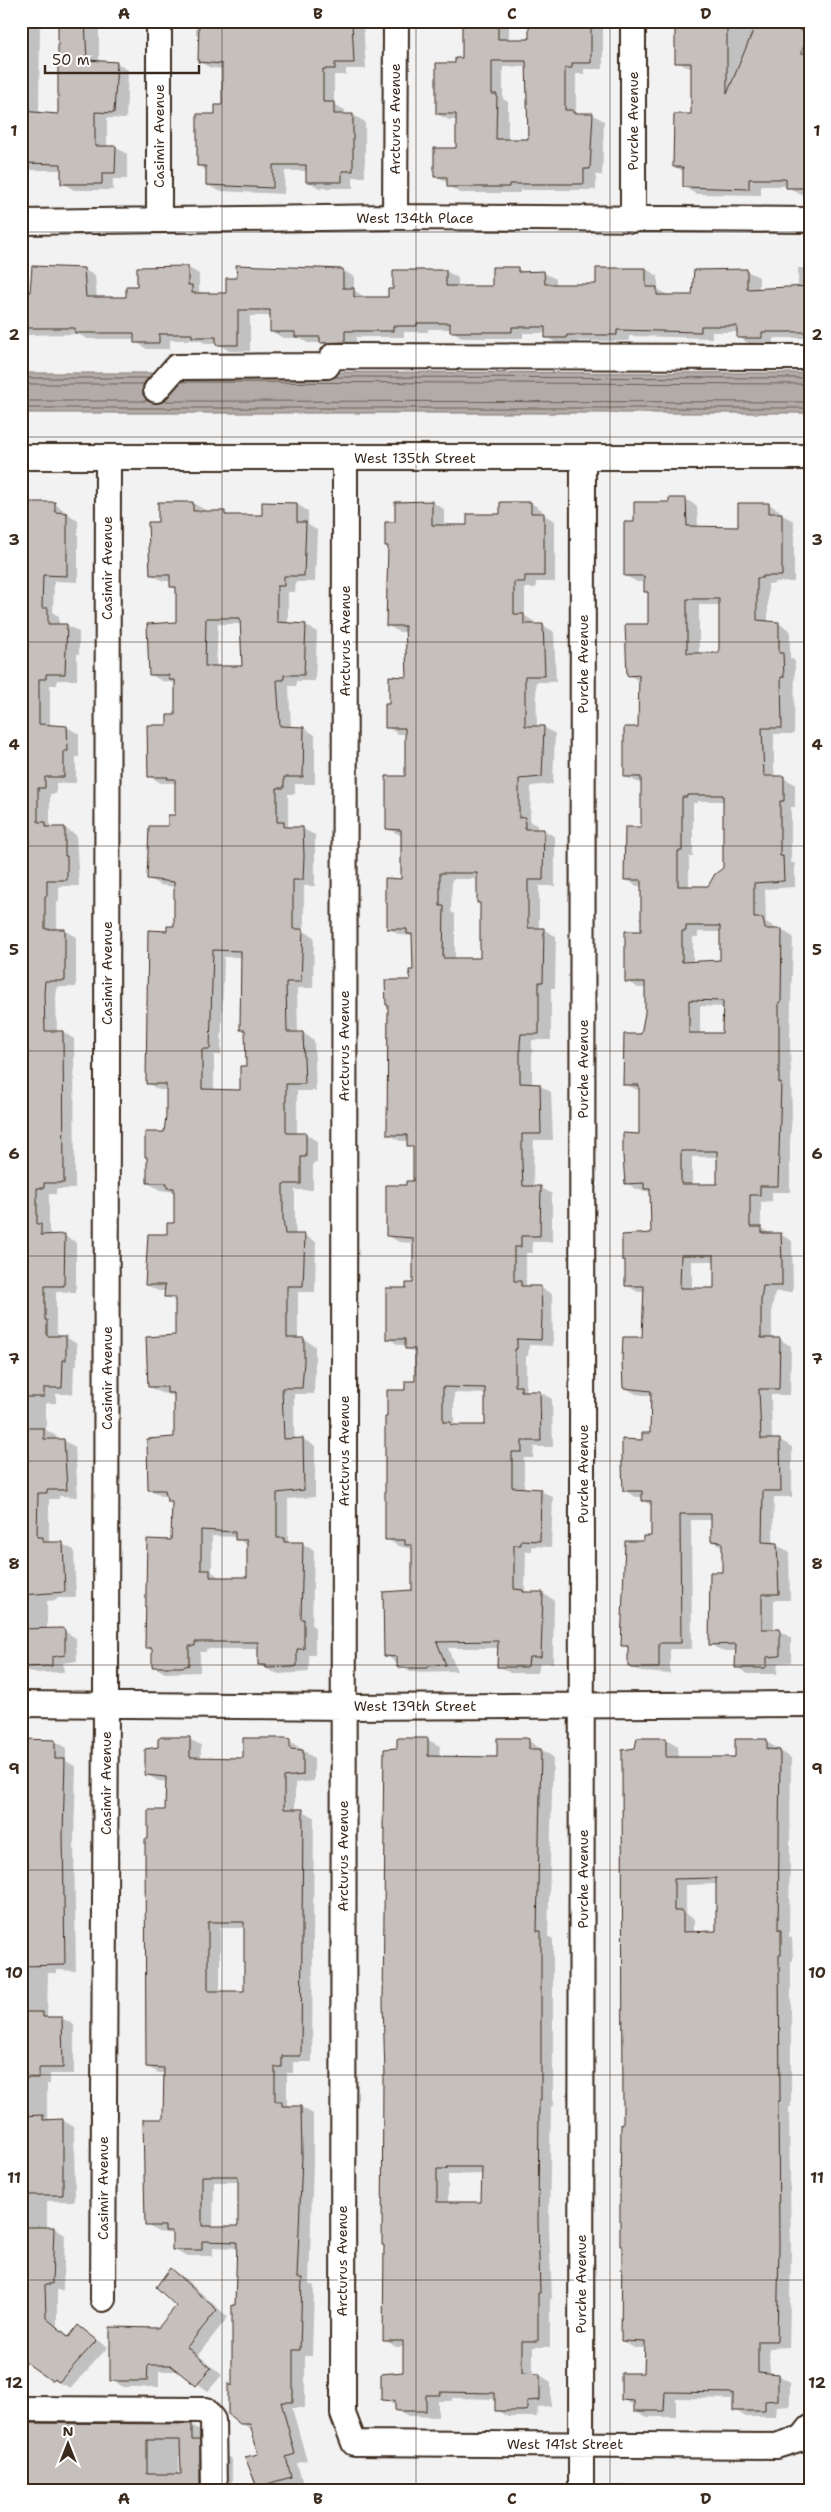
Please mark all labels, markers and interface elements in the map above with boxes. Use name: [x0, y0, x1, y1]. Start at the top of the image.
text: A: [118, 3, 130, 24]
text: B: [313, 3, 323, 24]
text: C: [507, 3, 517, 24]
text: D: [700, 3, 712, 24]
scale bar: [45, 42, 199, 74]
text: 50 m: [52, 50, 90, 70]
street label: Arcturus Avenue: [386, 63, 404, 175]
street label: Purche Avenue: [624, 71, 642, 171]
street label: Casimir Avenue: [150, 84, 168, 188]
text: 1: [10, 120, 18, 141]
text: 1: [813, 120, 821, 141]
street label: West 134th Place: [356, 209, 474, 227]
text: 2: [8, 324, 20, 345]
text: 2: [811, 324, 823, 345]
street label: West 135th Street: [354, 449, 476, 467]
street label: Casimir Avenue: [98, 516, 116, 620]
text: 3: [8, 529, 20, 550]
text: 3: [811, 529, 823, 550]
street label: Arcturus Avenue: [336, 585, 354, 697]
street label: Purche Avenue: [574, 614, 592, 714]
text: 4: [8, 734, 20, 755]
text: 4: [811, 734, 823, 755]
street label: Casimir Avenue: [98, 921, 116, 1025]
text: 5: [9, 939, 19, 960]
text: 5: [812, 939, 822, 960]
street label: Arcturus Avenue: [335, 990, 353, 1102]
street label: Purche Avenue: [574, 1019, 592, 1119]
text: 6: [8, 1143, 20, 1164]
text: 6: [811, 1143, 823, 1164]
street label: Casimir Avenue: [98, 1326, 116, 1430]
text: 7: [8, 1348, 20, 1369]
text: 7: [811, 1348, 823, 1369]
street label: Arcturus Avenue: [335, 1395, 353, 1507]
street label: Purche Avenue: [574, 1424, 592, 1524]
text: 8: [8, 1553, 20, 1574]
text: 8: [811, 1553, 823, 1574]
street label: West 139th Street: [354, 1697, 476, 1715]
street label: Casimir Avenue: [97, 1731, 115, 1835]
text: 9: [8, 1758, 20, 1779]
text: 9: [811, 1758, 823, 1779]
street label: Arcturus Avenue: [334, 1800, 352, 1912]
street label: Purche Avenue: [574, 1829, 592, 1929]
text: 10: [5, 1962, 23, 1983]
text: 10: [808, 1962, 826, 1983]
street label: Casimir Avenue: [94, 2136, 112, 2240]
text: 11: [7, 2167, 21, 2188]
text: 11: [810, 2167, 824, 2188]
street label: Arcturus Avenue: [333, 2205, 351, 2317]
street label: Purche Avenue: [572, 2234, 590, 2334]
text: 12: [5, 2372, 23, 2393]
text: 12: [808, 2372, 826, 2393]
north arrow: [42, 2420, 92, 2470]
text: N: [62, 2422, 74, 2440]
street label: West 141st Street: [507, 2435, 623, 2453]
text: A: [118, 2488, 130, 2509]
text: B: [313, 2488, 323, 2509]
text: C: [507, 2488, 517, 2509]
text: D: [700, 2488, 712, 2509]

